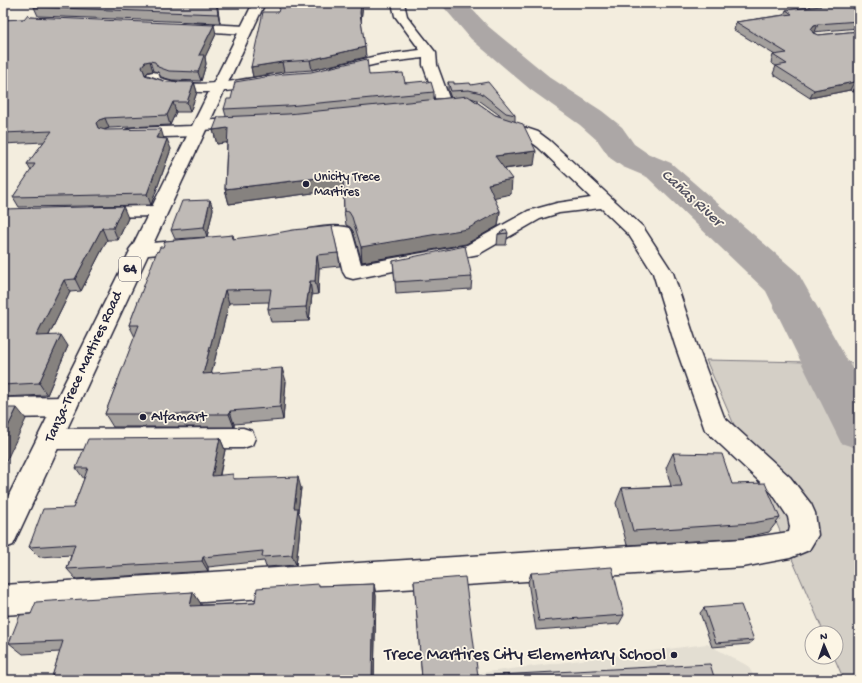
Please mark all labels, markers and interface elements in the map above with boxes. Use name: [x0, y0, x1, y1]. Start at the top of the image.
water label: Cañas River: [656, 166, 728, 234]
place label: Unicity Trece Martires: [314, 170, 380, 200]
marker: Unicity Trece Martires: [301, 179, 311, 189]
road number: 64: [119, 257, 141, 281]
street label: Tanza-Trece Martires Road: [41, 288, 127, 446]
place label: Alfamart: [151, 408, 208, 426]
marker: Alfamart: [138, 412, 148, 422]
north arrow: [804, 625, 844, 665]
text: N: [820, 631, 828, 643]
place label: Trece Martires City Elementary School: [383, 645, 666, 666]
marker: Trece Martires City Elementary School: [669, 650, 679, 660]

